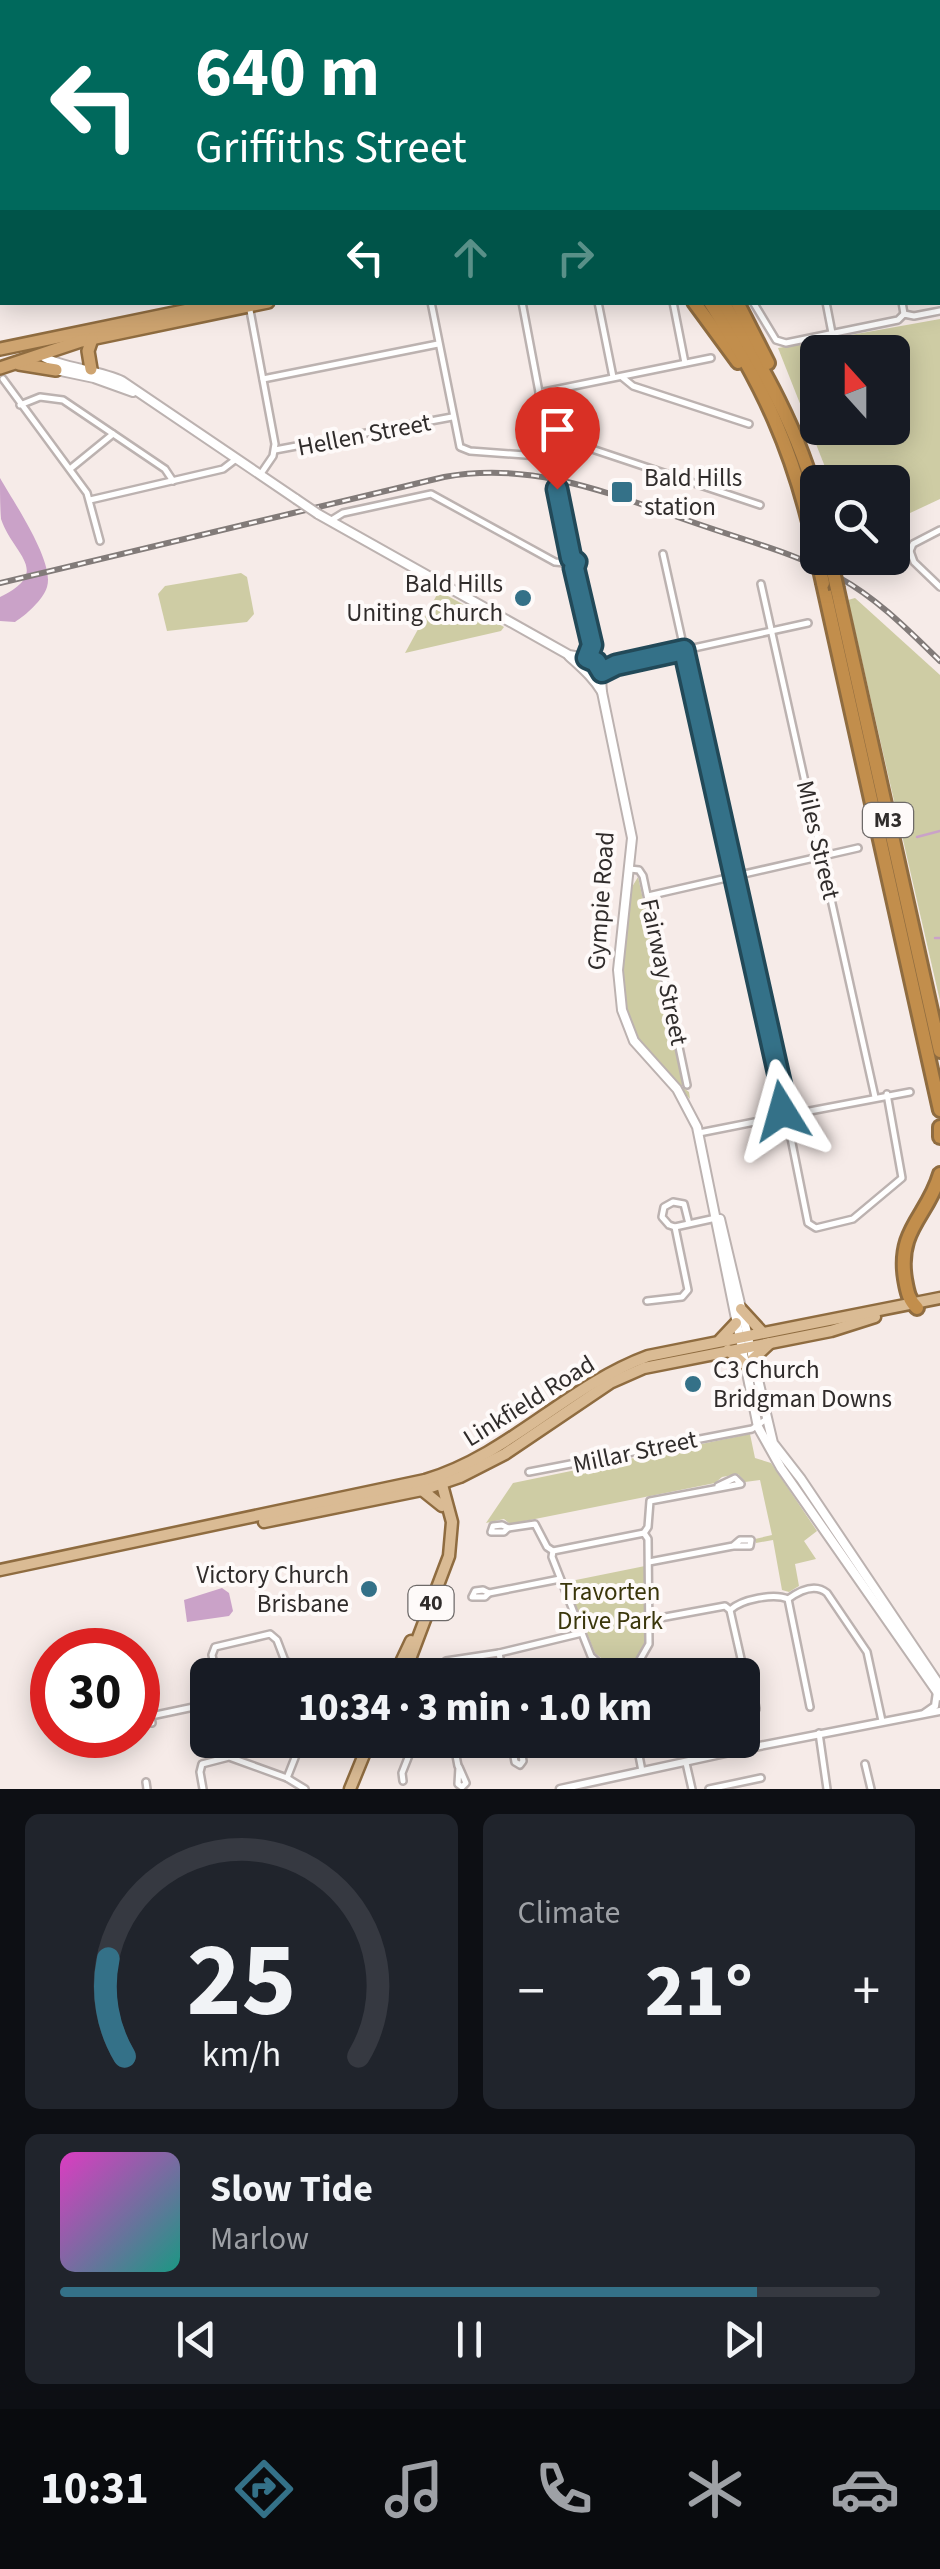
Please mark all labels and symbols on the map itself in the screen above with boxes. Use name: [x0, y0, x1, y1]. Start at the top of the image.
north arrow: [800, 335, 910, 445]
pin: [515, 387, 600, 490]
street label: Hellen Street: [294, 404, 434, 466]
place label: Bald Hills station: [644, 460, 742, 525]
marker: Bald Hills station: [609, 479, 635, 505]
place label: Bald Hills Uniting Church: [346, 566, 503, 631]
marker: Bald Hills Uniting Church: [512, 587, 534, 609]
street label: Miles Street: [787, 777, 849, 904]
road number: M3: [863, 803, 913, 837]
street label: Gympie Road: [578, 830, 624, 972]
street label: Fairway Street: [631, 895, 697, 1049]
position arrow: [730, 1059, 834, 1163]
street label: Linkfield Road: [456, 1346, 602, 1456]
place label: C3 Church Bridgman Downs: [713, 1352, 892, 1417]
marker: C3 Church Bridgman Downs: [682, 1373, 704, 1395]
street label: Millar Street: [570, 1421, 701, 1483]
place label: Victory Church Brisbane: [196, 1557, 349, 1622]
park label: Travorten Drive Park: [557, 1574, 664, 1639]
marker: Victory Church Brisbane: [358, 1578, 380, 1600]
road number: 40: [408, 1586, 454, 1620]
speed limit sign: 30: [30, 1628, 160, 1758]

